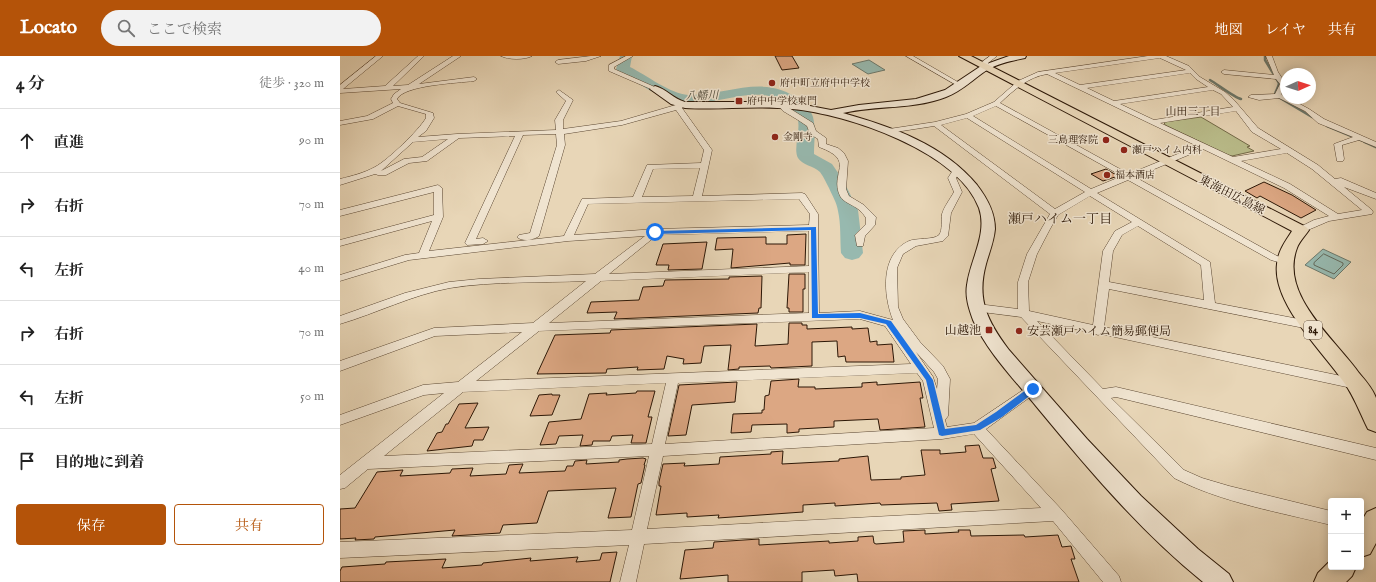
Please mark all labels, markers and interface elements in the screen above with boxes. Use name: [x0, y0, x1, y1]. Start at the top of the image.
search box: [101, 10, 381, 46]
text: Locato: [20, 16, 77, 40]
icon: search: [115, 17, 137, 39]
text: ここで検索: [147, 20, 222, 39]
text: 地図: [1215, 21, 1243, 39]
text: レイヤ: [1265, 21, 1306, 39]
text: 共有: [1328, 21, 1356, 39]
north arrow: [1280, 68, 1316, 104]
text: 4 分: [16, 74, 45, 95]
text: 徒歩 · 320 m: [259, 75, 324, 92]
place label: 府中町立府中中学校: [780, 77, 870, 90]
marker: 府中町立府中中学校: [767, 78, 777, 88]
water label: 八幡川: [685, 88, 720, 104]
place label: 府中中学校東門: [747, 95, 817, 108]
marker: 府中中学校東門: [734, 96, 744, 106]
district label: 山田三丁目: [1166, 105, 1221, 119]
icon: ahead: [16, 130, 38, 152]
place label: 金剛寺: [783, 131, 813, 144]
text: 90 m: [299, 132, 324, 149]
marker: 金剛寺: [770, 132, 780, 142]
text: 直進: [54, 133, 84, 152]
place label: 三島理容院: [1048, 134, 1098, 147]
marker: 三島理容院: [1101, 135, 1111, 145]
place label: 瀬戸ハイム内科: [1132, 144, 1202, 157]
marker: 瀬戸ハイム内科: [1119, 145, 1129, 155]
place label: 福本酒店: [1115, 169, 1155, 182]
marker: 福本酒店: [1102, 170, 1112, 180]
street label: 東海田広島線: [1197, 172, 1267, 218]
icon: right: [16, 194, 38, 216]
text: 70 m: [299, 196, 324, 213]
text: 右折: [54, 197, 84, 216]
district label: 瀬戸ハイム一丁目: [1008, 211, 1112, 228]
route start: [646, 223, 664, 241]
icon: left: [16, 258, 38, 280]
text: 40 m: [298, 260, 324, 277]
text: 左折: [54, 261, 84, 280]
road number: 84: [1304, 321, 1322, 339]
icon: right: [16, 322, 38, 344]
place label: 山越池: [945, 323, 981, 338]
text: 70 m: [299, 324, 324, 341]
place label: 安芸瀬戸ハイム簡易郵便局: [1027, 324, 1171, 339]
text: 右折: [54, 325, 84, 344]
marker: 山越池: [984, 325, 994, 335]
marker: 安芸瀬戸ハイム簡易郵便局: [1014, 326, 1024, 336]
route end: [1024, 380, 1042, 398]
icon: left: [16, 386, 38, 408]
text: 50 m: [300, 388, 324, 405]
text: 左折: [54, 389, 84, 408]
icon: arrive: [16, 450, 38, 472]
text: 目的地に到着: [54, 453, 144, 472]
map controls: [1328, 498, 1364, 570]
button: +: [1328, 498, 1364, 534]
button: 保存: [16, 504, 166, 545]
button: 共有: [174, 504, 324, 545]
button: −: [1328, 534, 1364, 570]

